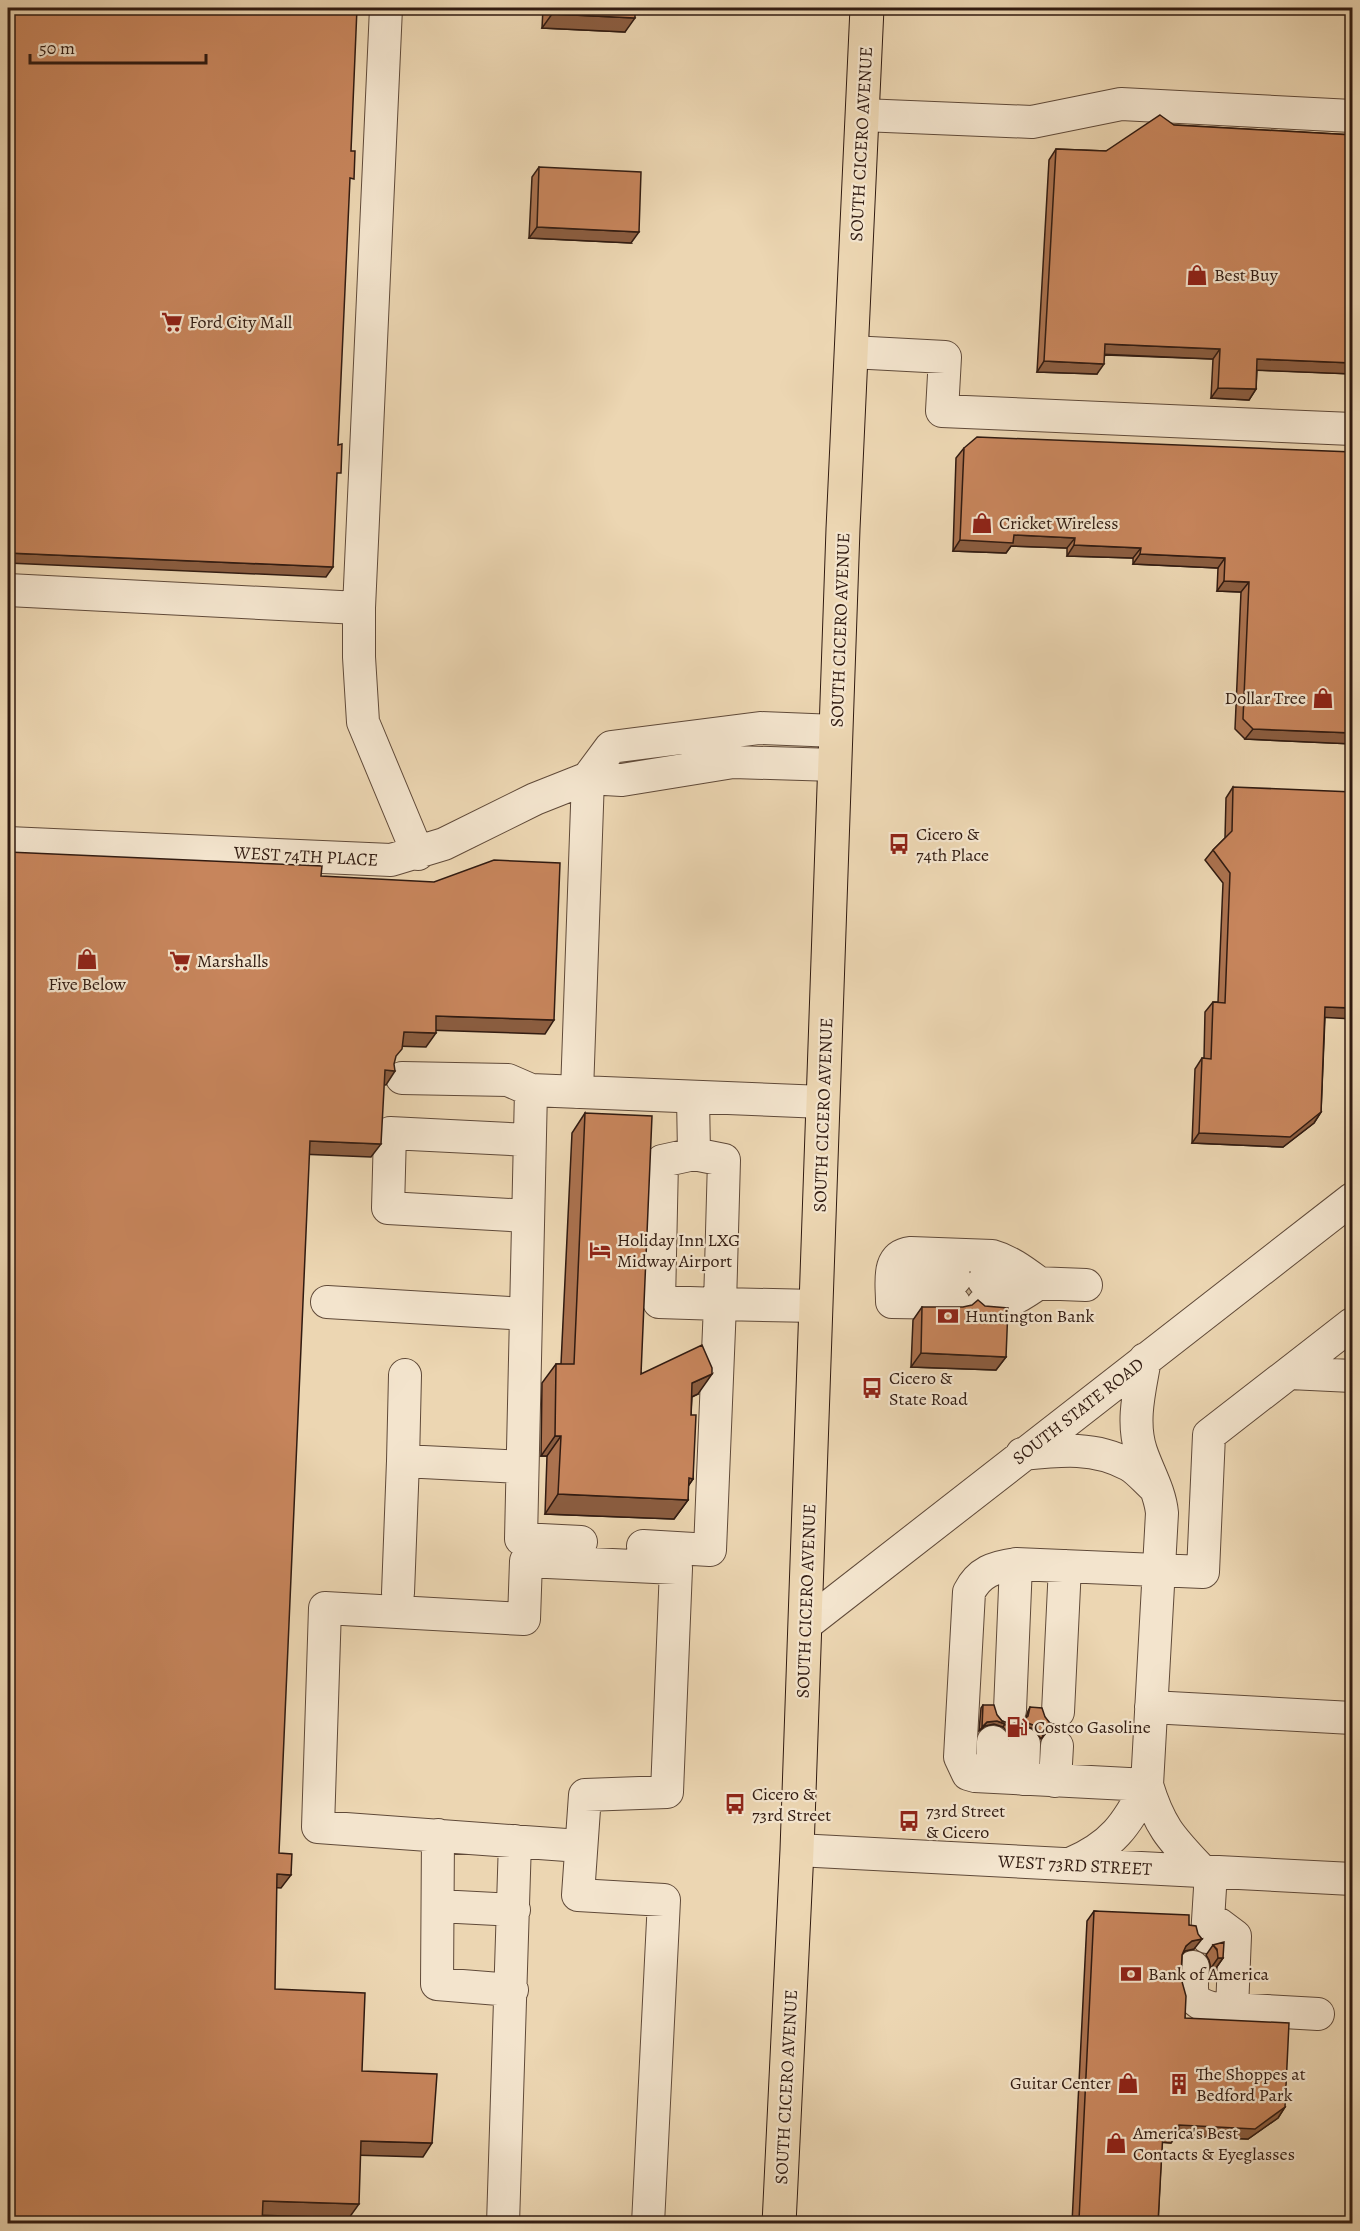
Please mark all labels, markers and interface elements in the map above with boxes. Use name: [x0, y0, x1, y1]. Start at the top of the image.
scale bar: [30, 27, 206, 65]
text: 50 m: [39, 36, 75, 60]
street label: SOUTH CICERO AVENUE: [844, 46, 878, 242]
shop icon: Best Buy: [1185, 263, 1209, 287]
place label: Best Buy: [1214, 263, 1279, 287]
supermarket icon: Ford City Mall: [160, 310, 184, 334]
place label: Ford City Mall: [189, 310, 293, 334]
shop icon: Cricket Wireless: [970, 511, 994, 535]
place label: Cricket Wireless: [999, 511, 1119, 535]
street label: SOUTH CICERO AVENUE: [825, 532, 855, 728]
place label: Dollar Tree: [1225, 686, 1306, 710]
shop icon: Dollar Tree: [1311, 686, 1335, 710]
place label: Cicero & 74th Place: [916, 822, 989, 867]
bus stop icon: Cicero & 74th Place: [887, 832, 911, 856]
street label: WEST 74TH PLACE: [232, 840, 379, 872]
shop icon: Five Below: [75, 947, 99, 971]
supermarket icon: Marshalls: [168, 949, 192, 973]
place label: Marshalls: [197, 949, 269, 973]
place label: Five Below: [48, 972, 126, 996]
street label: SOUTH CICERO AVENUE: [808, 1017, 838, 1213]
place label: Holiday Inn LXG Midway Airport: [617, 1228, 740, 1273]
hotel icon: Holiday Inn LXG Midway Airport: [588, 1238, 612, 1262]
bank icon: Huntington Bank: [936, 1304, 960, 1328]
place label: Huntington Bank: [965, 1304, 1094, 1328]
street label: SOUTH STATE ROAD: [1007, 1352, 1149, 1470]
place label: Cicero & State Road: [889, 1366, 968, 1411]
bus stop icon: Cicero & State Road: [860, 1376, 884, 1400]
street label: SOUTH CICERO AVENUE: [791, 1503, 821, 1699]
fuel station icon: Costco Gasoline: [1005, 1715, 1029, 1739]
place label: Costco Gasoline: [1034, 1715, 1151, 1739]
place label: Cicero & 73rd Street: [752, 1782, 831, 1827]
bus stop icon: Cicero & 73rd Street: [723, 1792, 747, 1816]
place label: 73rd Street & Cicero: [926, 1799, 1005, 1844]
bus stop icon: 73rd Street & Cicero: [897, 1809, 921, 1833]
street label: WEST 73RD STREET: [996, 1849, 1153, 1881]
bank icon: Bank of America: [1119, 1962, 1143, 1986]
place label: Bank of America: [1148, 1962, 1270, 1986]
street label: SOUTH CICERO AVENUE: [769, 1989, 803, 2185]
place label: The Shoppes at Bedford Park: [1196, 2062, 1306, 2107]
place label: Guitar Center: [1010, 2071, 1111, 2095]
shop icon: Guitar Center: [1116, 2071, 1140, 2095]
building icon: The Shoppes at Bedford Park: [1167, 2072, 1191, 2096]
place label: America's Best Contacts & Eyeglasses: [1132, 2121, 1295, 2166]
shop icon: America's Best Contacts & Eyeglasses: [1104, 2131, 1128, 2155]

